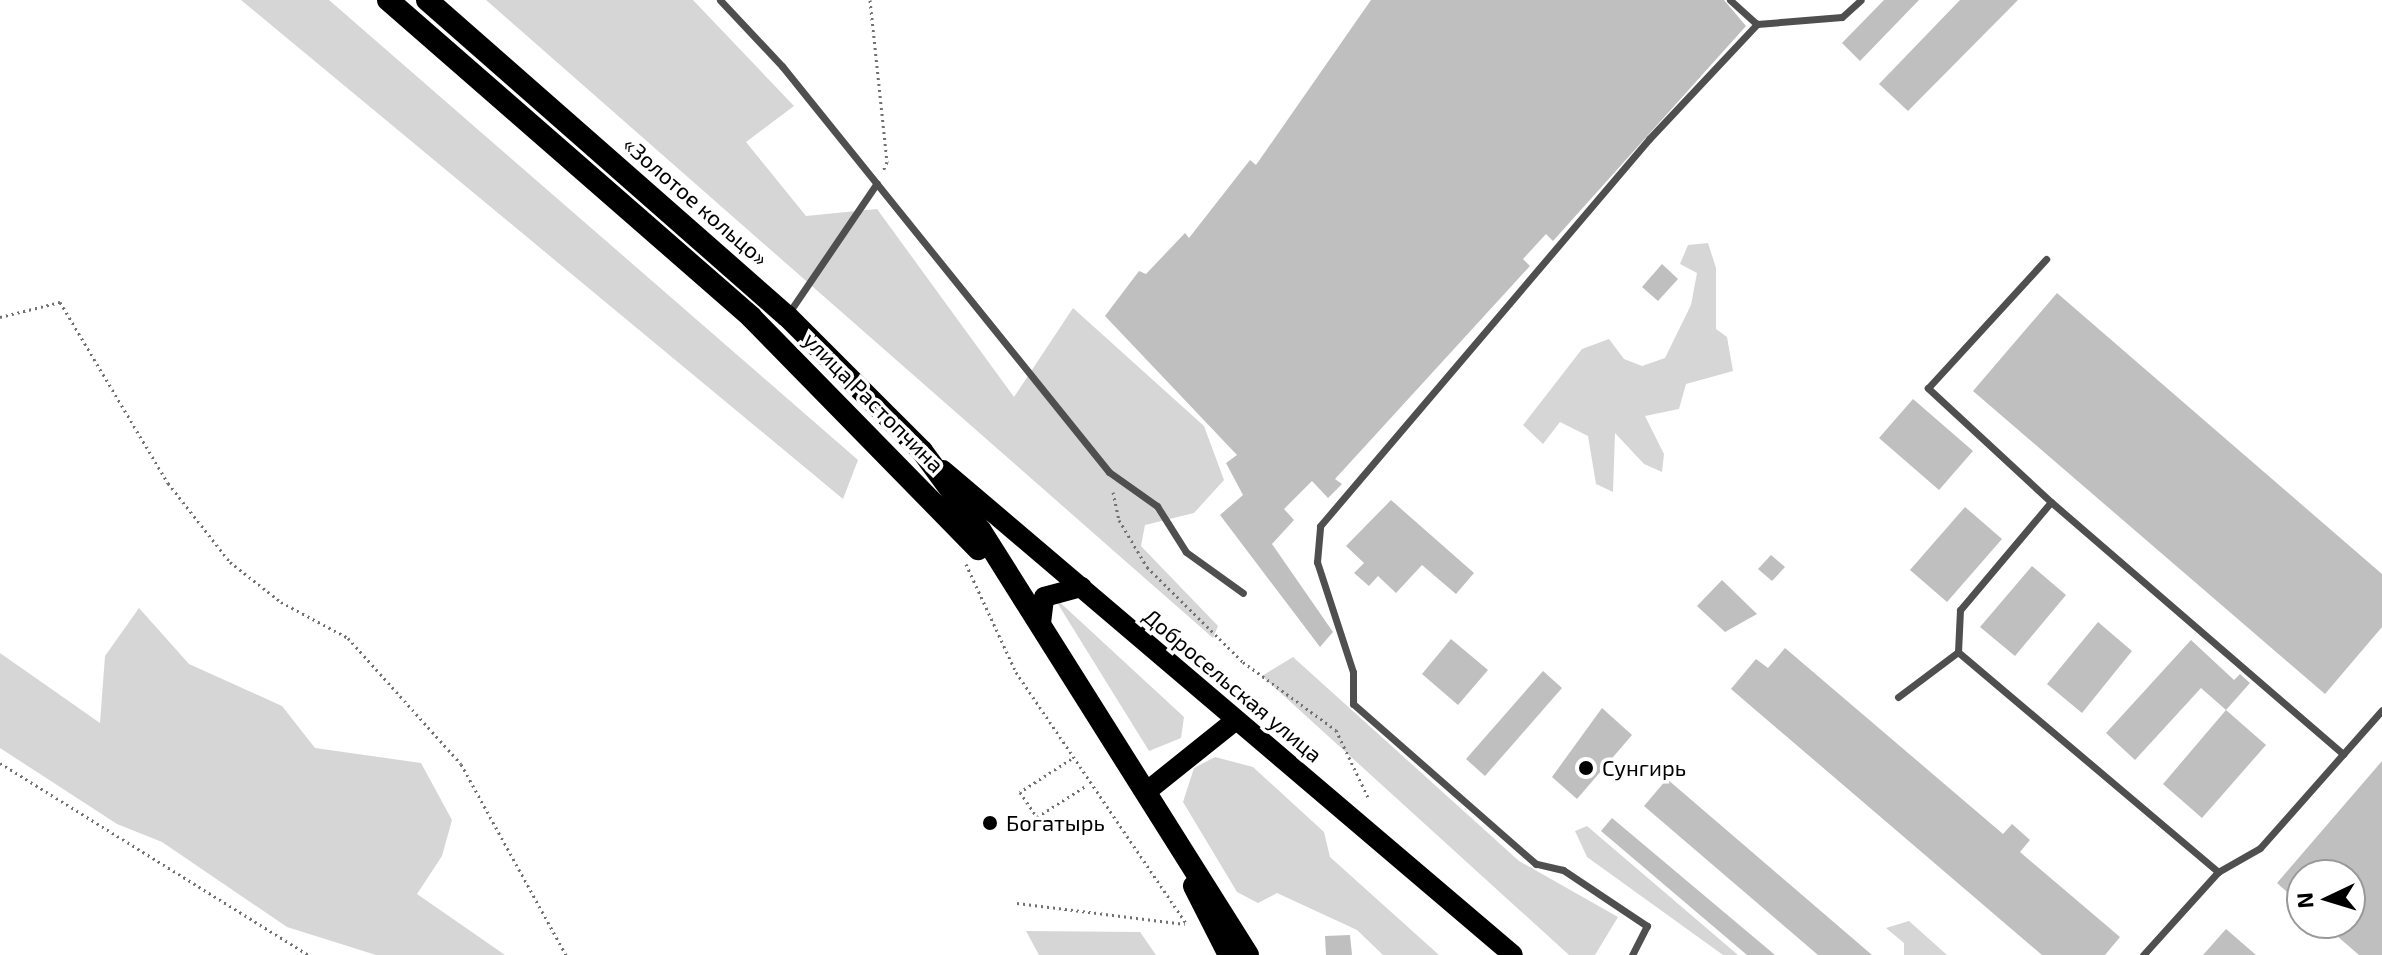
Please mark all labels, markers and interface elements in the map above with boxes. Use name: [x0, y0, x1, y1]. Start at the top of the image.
street label: «Золотое кольцо»: [618, 131, 774, 271]
street label: улица Растопчина: [798, 326, 950, 478]
street label: Добросельская улица: [1138, 603, 1328, 767]
place label: Сунгирь: [1602, 755, 1686, 781]
marker: Сунгирь: [1577, 759, 1595, 777]
place label: Богатырь: [1006, 810, 1105, 836]
marker: Богатырь: [981, 814, 999, 832]
north arrow: [2286, 859, 2366, 939]
text: N: [2291, 892, 2318, 909]

